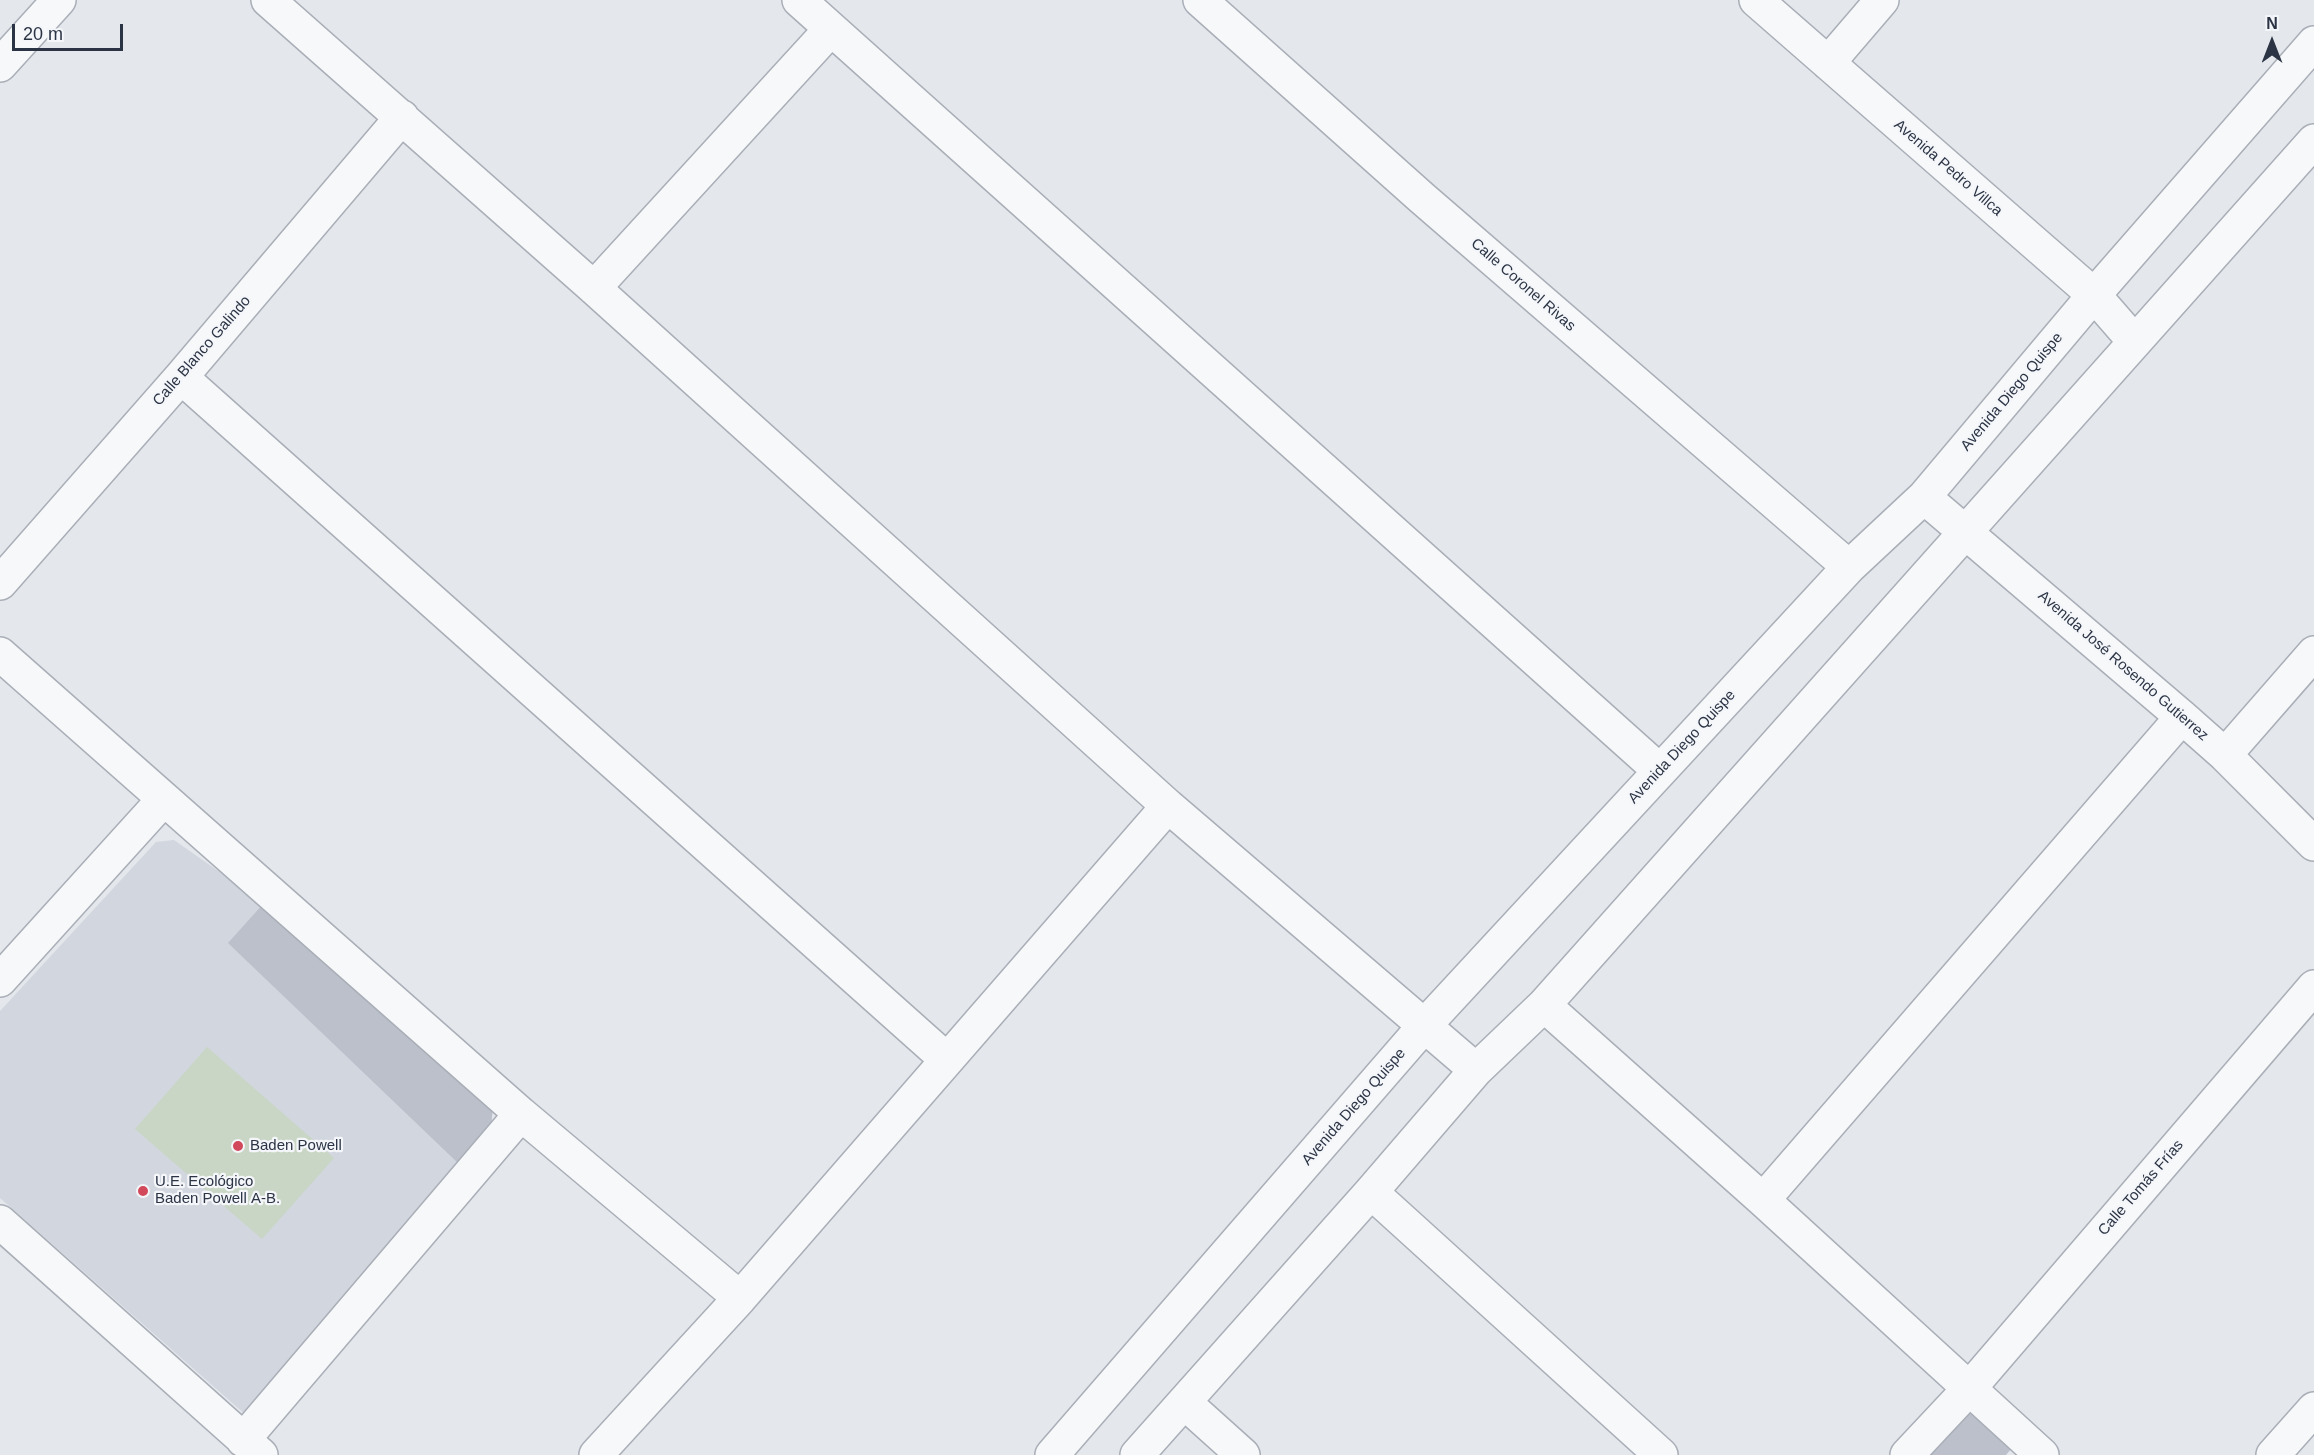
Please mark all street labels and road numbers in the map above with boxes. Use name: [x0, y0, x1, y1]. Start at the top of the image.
street label: Avenida Pedro Villca: [1890, 116, 2006, 220]
street label: Calle Coronel Rivas: [1467, 235, 1579, 335]
street label: Calle Blanco Galindo: [149, 292, 255, 410]
street label: Avenida Diego Quispe: [1957, 329, 2067, 455]
street label: Avenida José Rosendo Gutierrez: [2034, 587, 2212, 745]
street label: Avenida Diego Quispe: [1625, 686, 1739, 808]
street label: Avenida Diego Quispe: [1298, 1045, 1410, 1169]
street label: Calle Tomás Frías: [2095, 1136, 2187, 1240]

